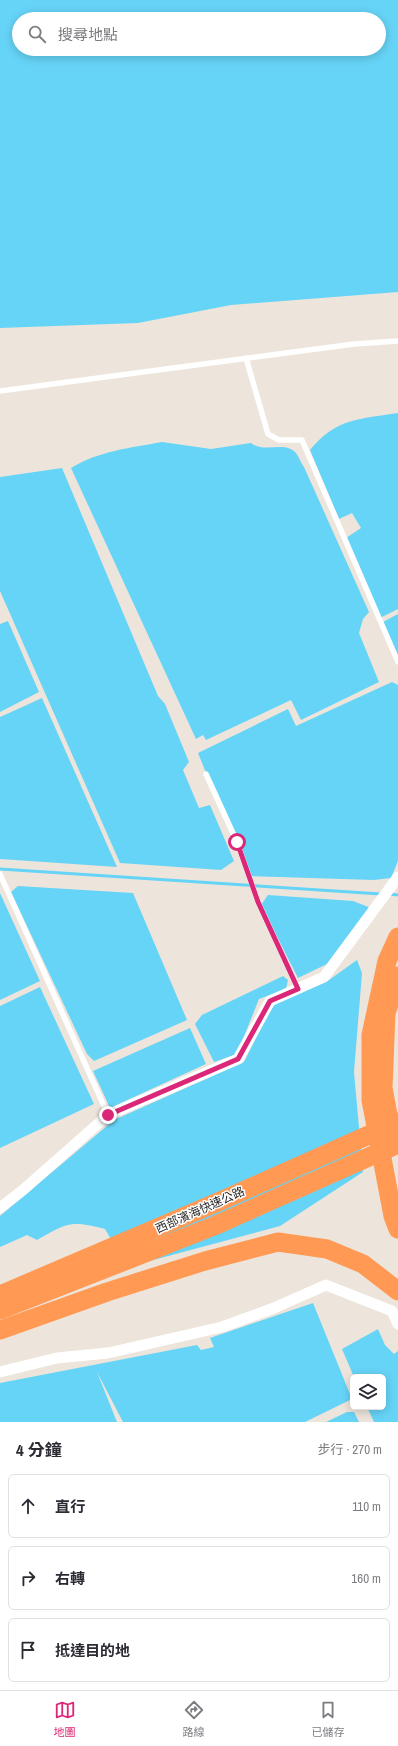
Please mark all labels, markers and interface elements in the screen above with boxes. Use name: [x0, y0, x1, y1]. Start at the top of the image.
search box: [12, 12, 386, 56]
icon: search: [26, 23, 48, 45]
text: 搜尋地點: [58, 24, 118, 45]
route start: [228, 833, 246, 851]
route end: [99, 1106, 117, 1124]
street label: 西部濱海快速公路: [153, 1183, 247, 1237]
map controls: [350, 1374, 386, 1410]
button: layers: [350, 1374, 386, 1410]
text: 4 分鐘: [16, 1438, 62, 1461]
text: 步行 · 270 m: [317, 1441, 382, 1458]
icon: ahead: [17, 1495, 39, 1517]
text: 直行: [55, 1496, 85, 1517]
text: 110 m: [352, 1498, 381, 1515]
icon: right: [17, 1567, 39, 1589]
text: 右轉: [55, 1568, 85, 1589]
text: 160 m: [351, 1570, 381, 1587]
icon: arrive: [17, 1639, 39, 1661]
text: 抵達目的地: [55, 1640, 130, 1661]
tab: 地圖: [54, 1699, 76, 1739]
tab: 路線: [183, 1699, 205, 1739]
tab: 已儲存: [312, 1699, 345, 1739]

